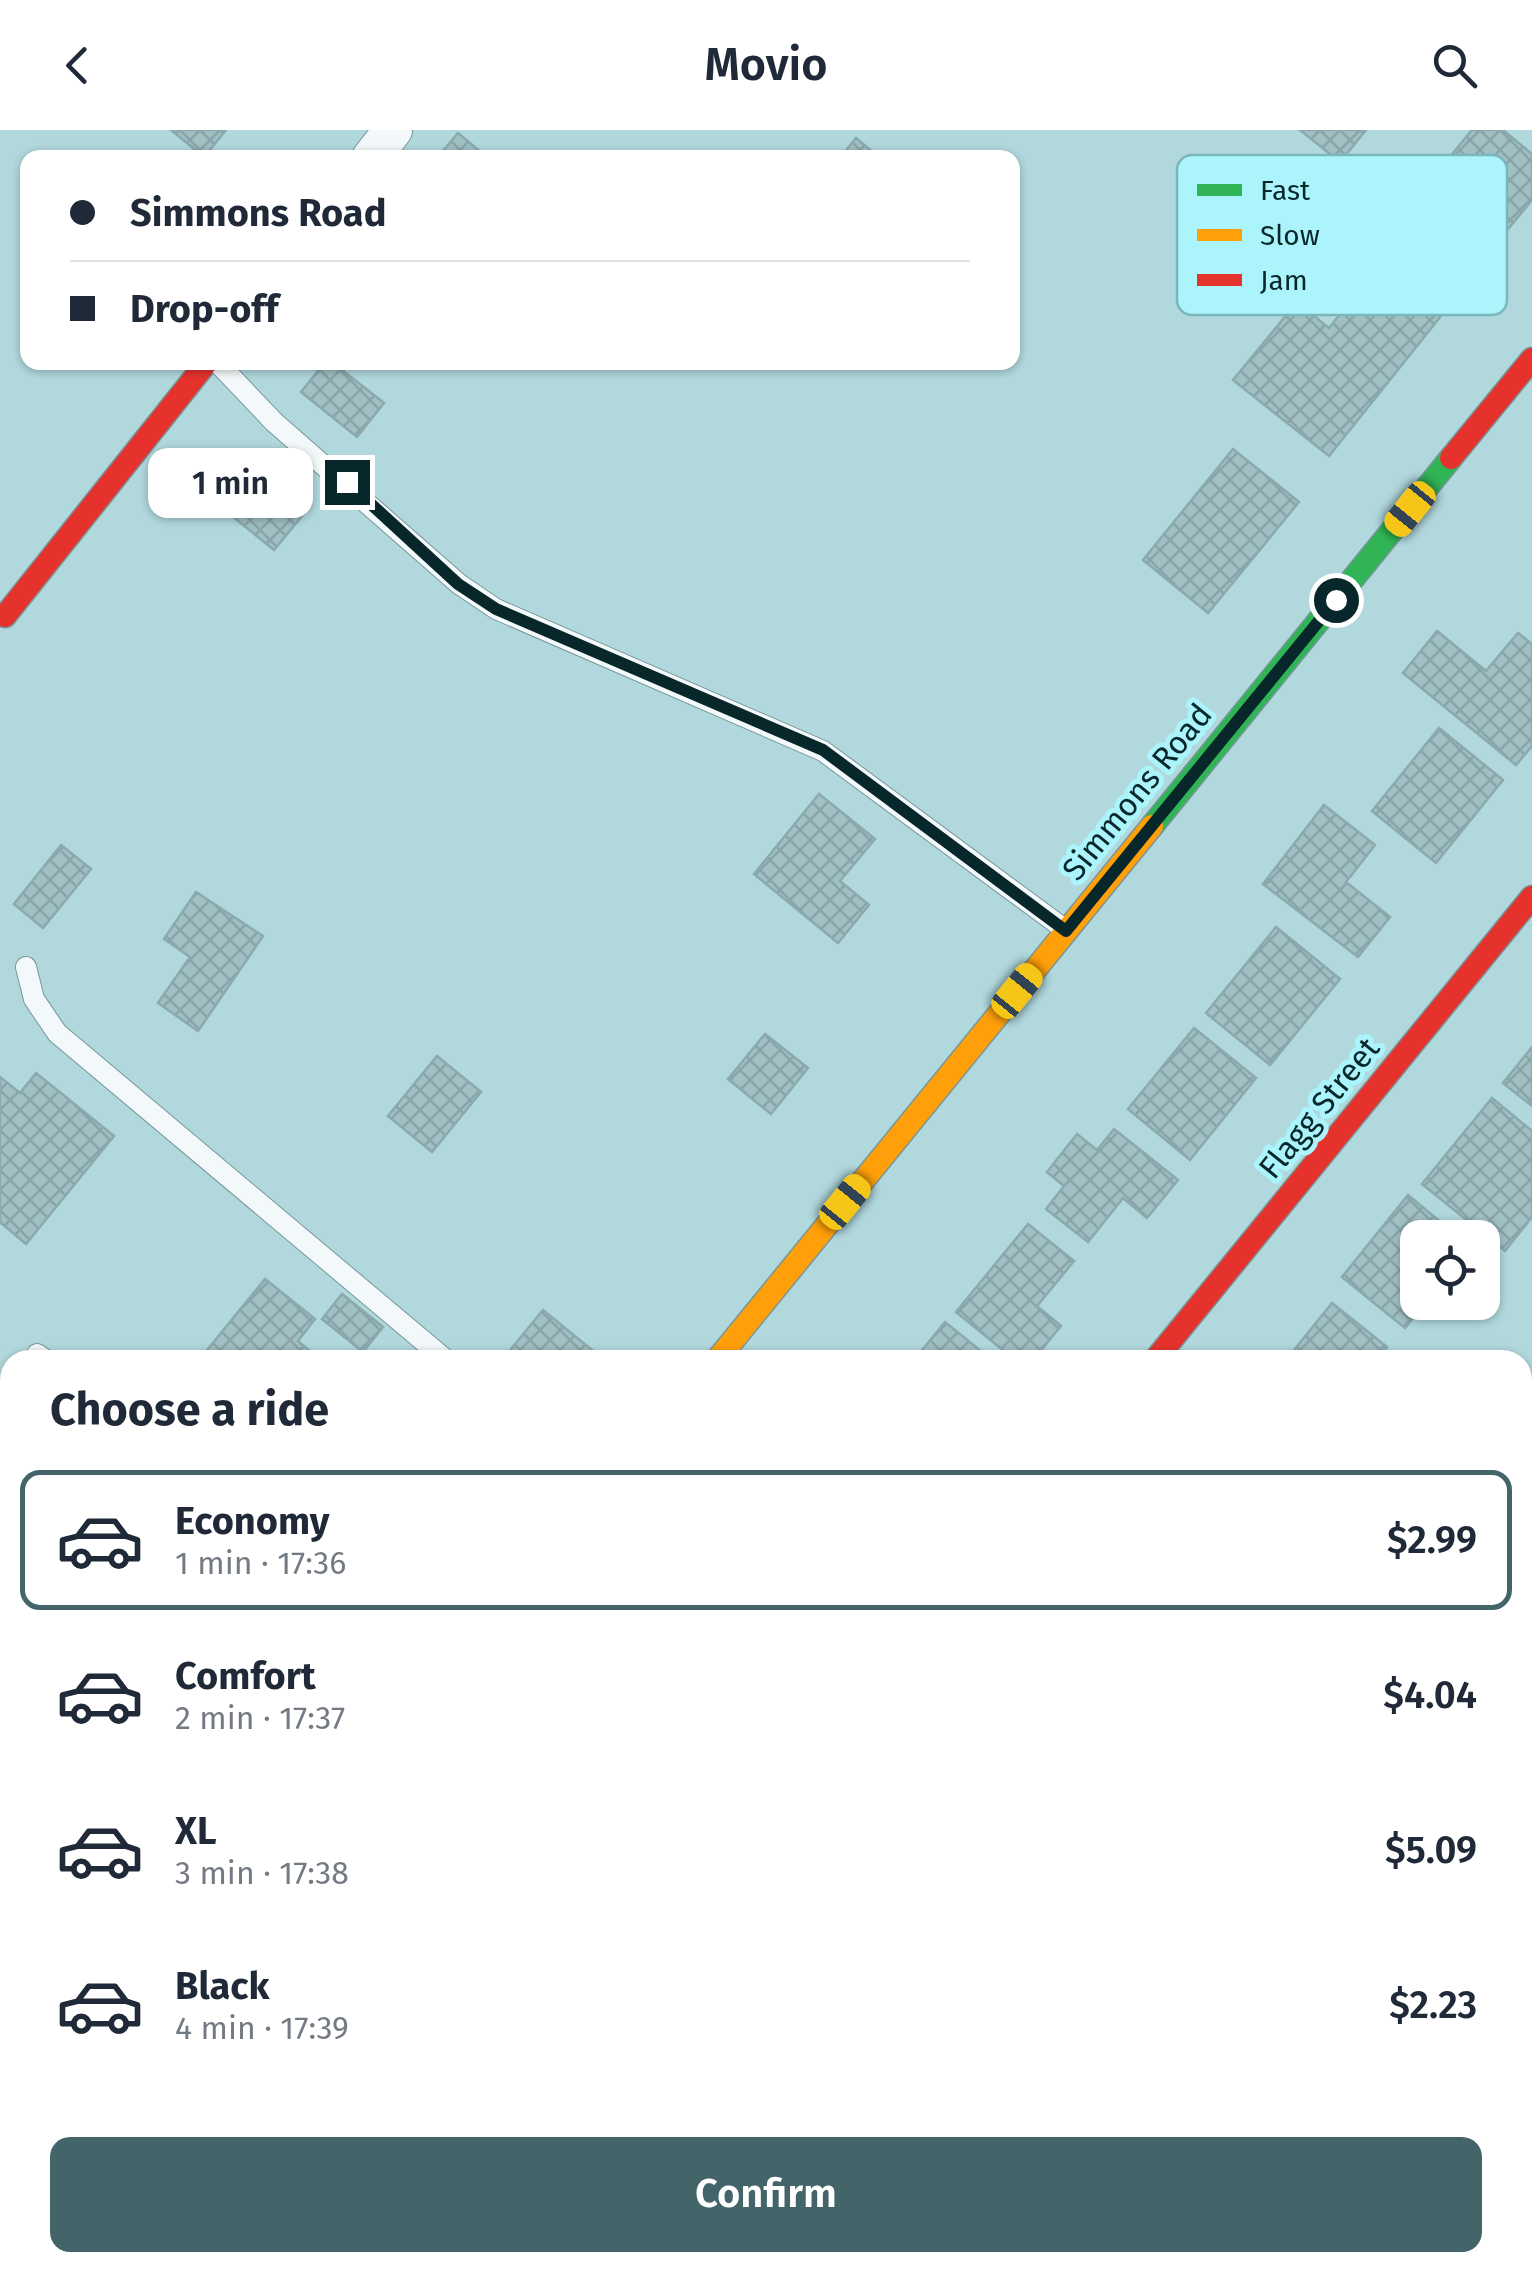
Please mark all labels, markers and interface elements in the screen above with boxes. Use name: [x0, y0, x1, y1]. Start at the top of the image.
icon: back: [50, 38, 105, 93]
text: Movio: [704, 38, 828, 92]
icon: search: [1427, 38, 1482, 93]
legend: [1177, 155, 1507, 315]
text: Fast: [1260, 174, 1311, 207]
text: Simmons Road: [130, 190, 386, 236]
text: Slow: [1260, 219, 1320, 252]
text: Jam: [1260, 264, 1308, 297]
text: Drop-off: [130, 286, 278, 332]
callout: 1 min: [147, 447, 312, 517]
route end: [325, 460, 370, 505]
text: 1 min: [192, 464, 269, 502]
car: [1379, 476, 1441, 542]
route start: [1314, 578, 1359, 623]
street label: Simmons Road: [1054, 696, 1220, 888]
car: [986, 958, 1048, 1024]
street label: Flagg Street: [1251, 1030, 1388, 1186]
car: [814, 1169, 876, 1235]
map controls: [1400, 1220, 1500, 1320]
button: locate: [1400, 1220, 1500, 1320]
text: Choose a ride: [50, 1383, 329, 1437]
icon: car: [55, 1495, 145, 1585]
text: Economy: [175, 1498, 330, 1544]
text: $2.99: [1387, 1517, 1477, 1563]
text: 1 min · 17:36: [175, 1544, 346, 1582]
icon: car: [55, 1650, 145, 1740]
text: Comfort: [175, 1653, 316, 1699]
text: $4.04: [1383, 1672, 1477, 1718]
text: 2 min · 17:37: [175, 1699, 345, 1737]
icon: car: [55, 1805, 145, 1895]
text: XL: [175, 1808, 217, 1854]
text: $5.09: [1385, 1827, 1477, 1873]
text: 3 min · 17:38: [175, 1854, 349, 1892]
icon: car: [55, 1960, 145, 2050]
text: Black: [175, 1963, 270, 2009]
text: $2.23: [1389, 1982, 1477, 2028]
text: 4 min · 17:39: [175, 2009, 349, 2047]
button: Confirm: [50, 2137, 1482, 2252]

